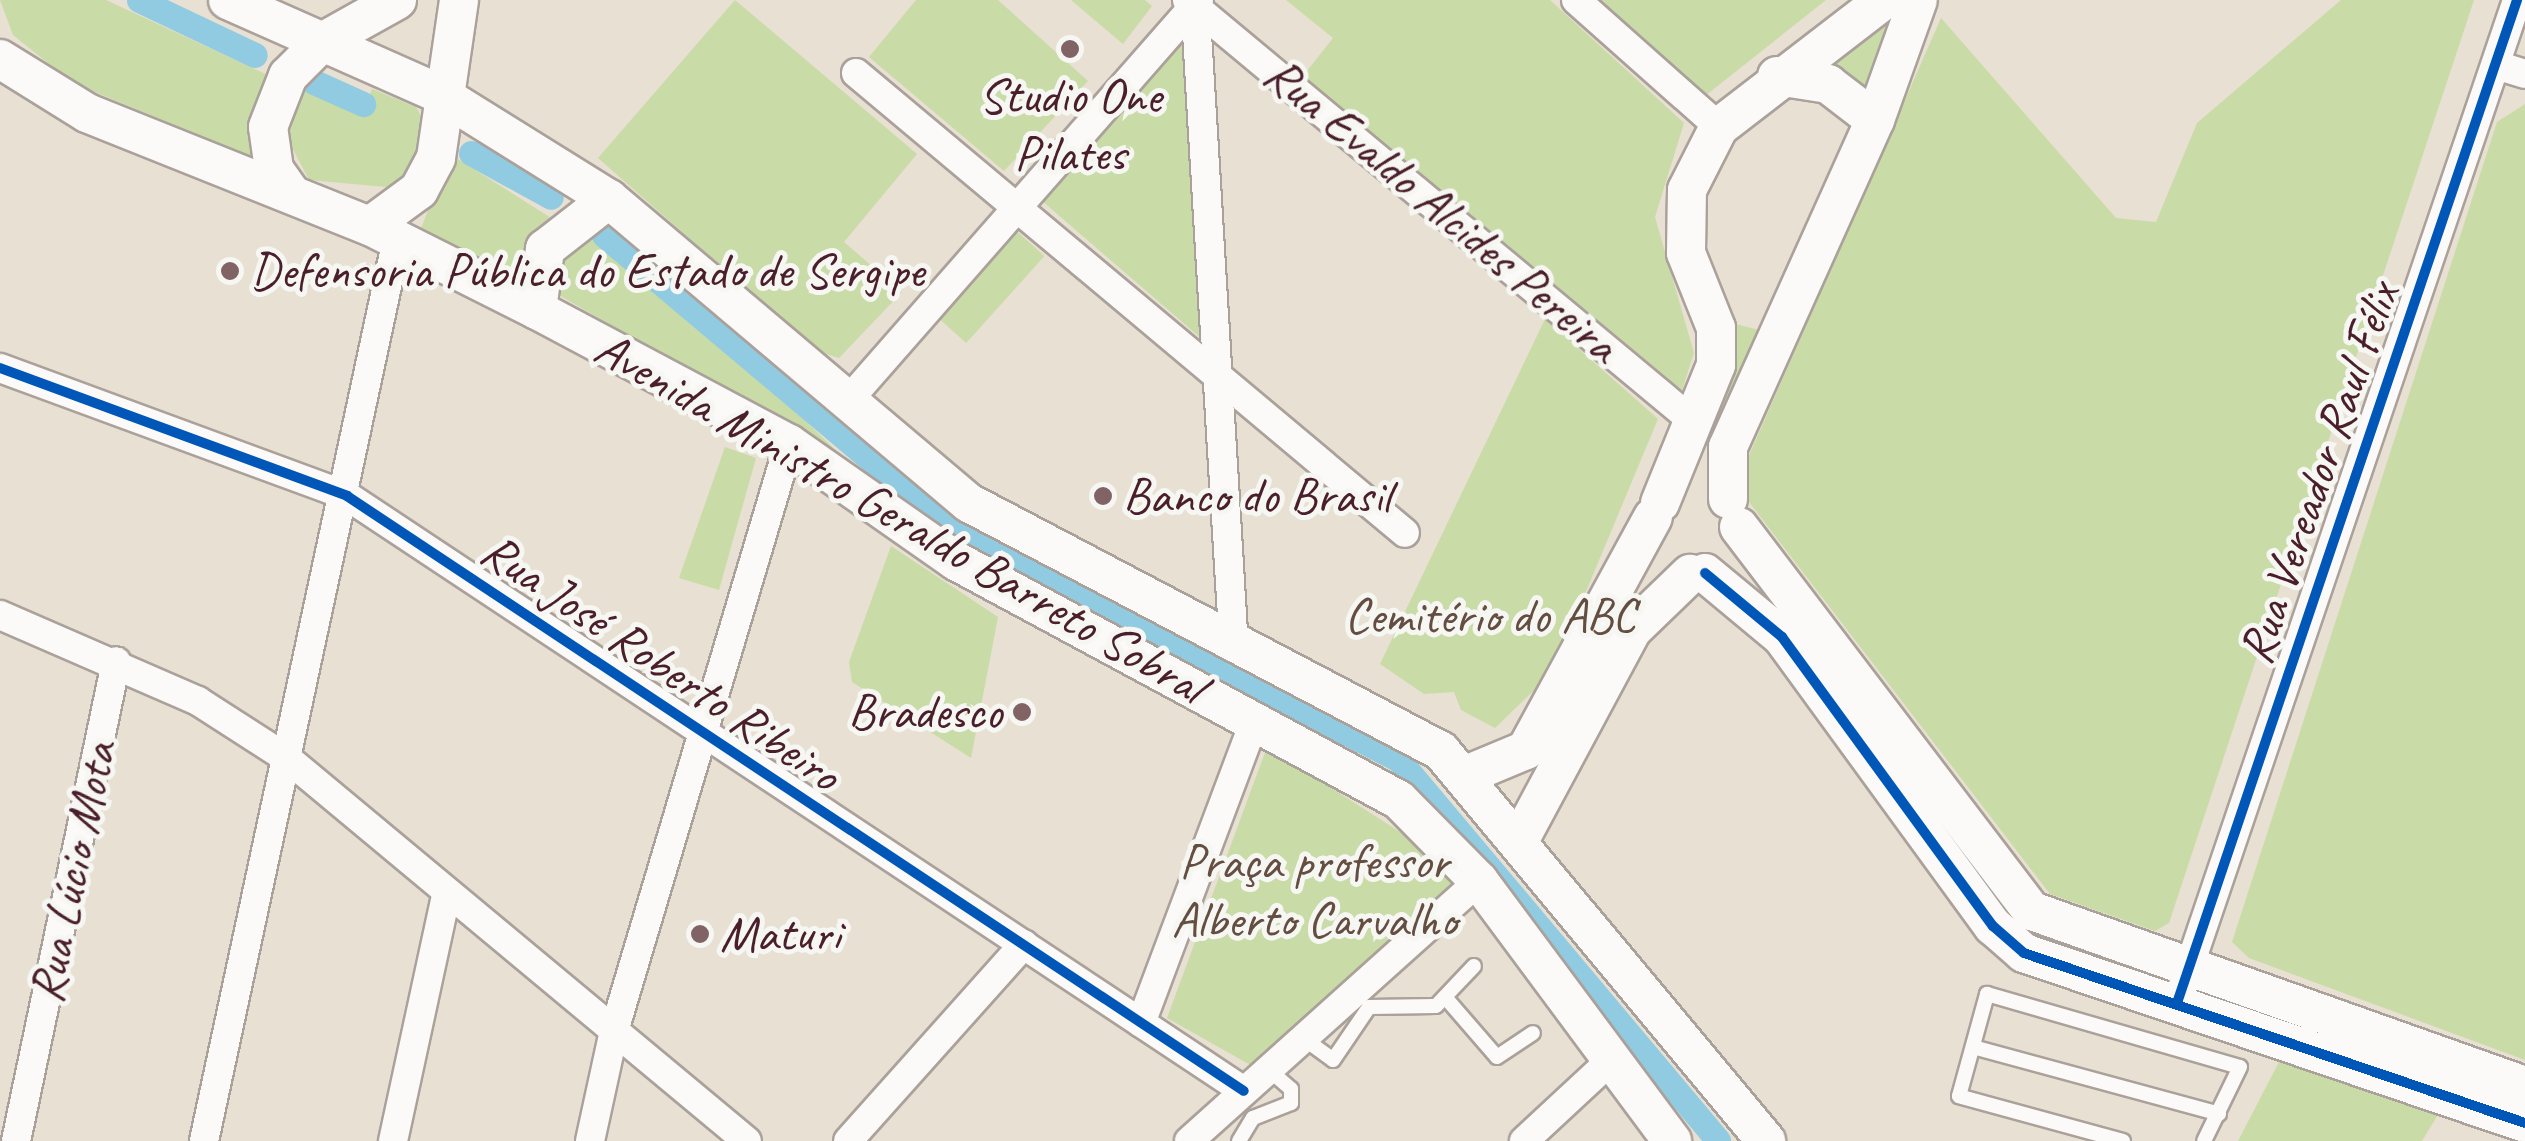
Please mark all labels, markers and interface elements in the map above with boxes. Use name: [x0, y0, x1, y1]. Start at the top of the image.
marker: Studio One Pilates: [1059, 38, 1081, 60]
street label: Rua Evaldo Alcides Pereira: [1252, 43, 1632, 375]
place label: Studio One Pilates: [979, 65, 1161, 182]
place label: Defensoria Pública do Estado de Sergipe: [250, 241, 924, 301]
marker: Defensoria Pública do Estado de Sergipe: [219, 260, 241, 282]
street label: Rua Vereador Raul Félix: [2225, 275, 2411, 671]
street label: Avenida Ministro Geraldo Barreto Sobral: [585, 318, 1215, 716]
place label: Banco do Brasil: [1123, 466, 1390, 526]
marker: Banco do Brasil: [1092, 485, 1114, 507]
street label: Rua José Roberto Ribeiro: [470, 520, 852, 804]
park label: Cemitério do ABC: [1345, 586, 1635, 646]
place label: Bradesco: [848, 682, 1002, 742]
marker: Bradesco: [1011, 701, 1033, 723]
street label: Rua Lúcio Mota: [15, 737, 129, 1007]
park label: Praça professor Alberto Carvalho: [1171, 831, 1457, 948]
place label: Maturi: [720, 904, 840, 964]
marker: Maturi: [689, 923, 711, 945]

